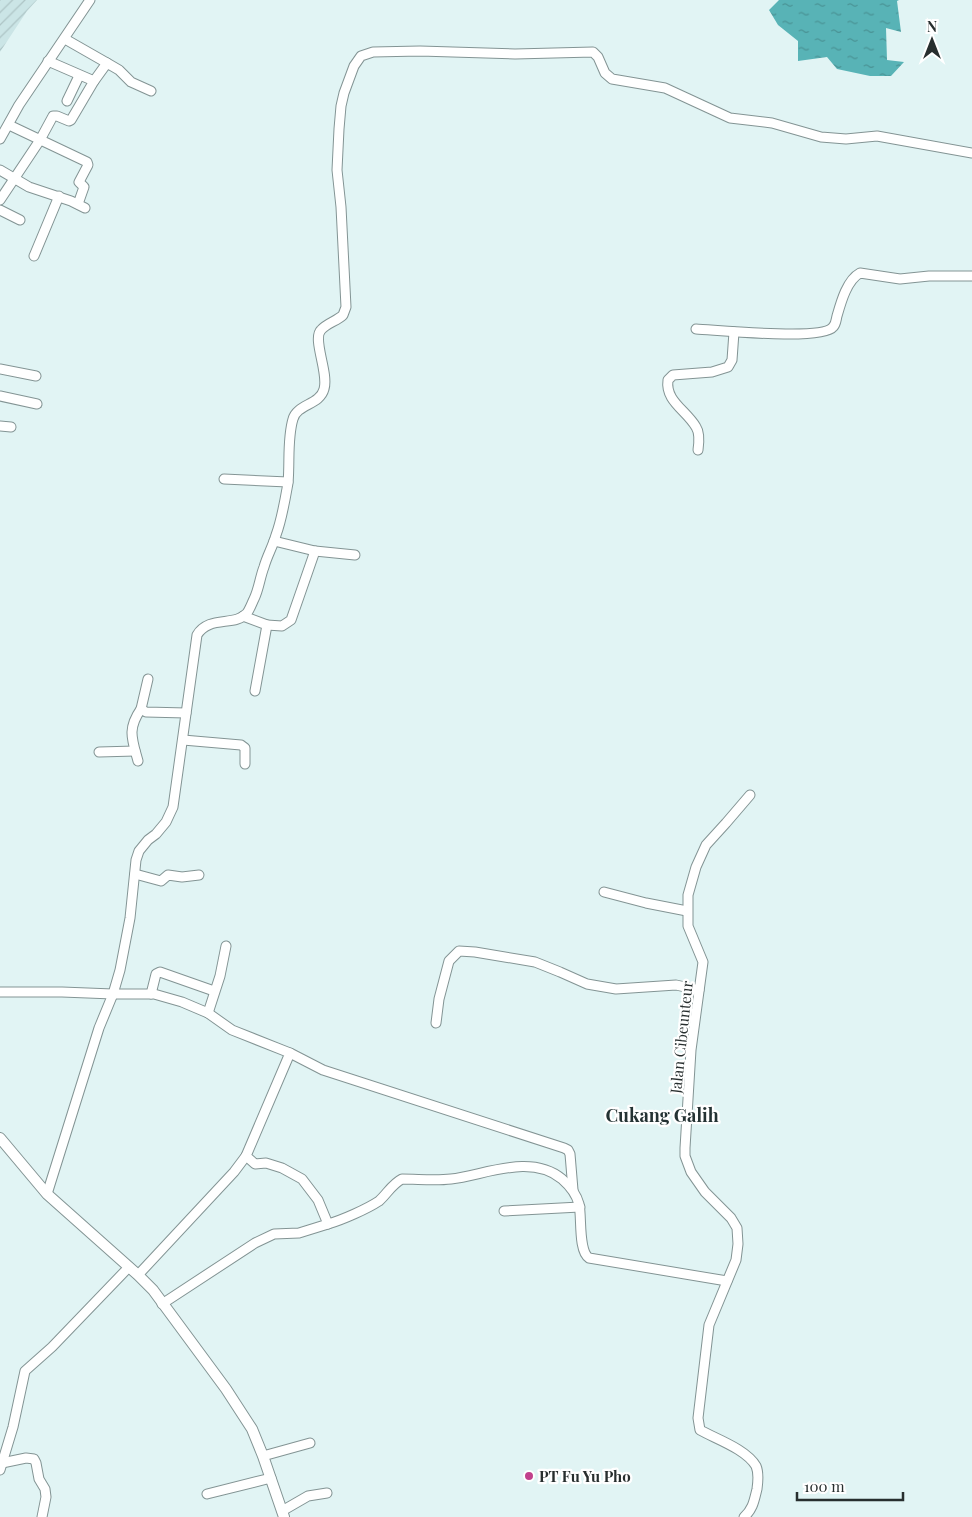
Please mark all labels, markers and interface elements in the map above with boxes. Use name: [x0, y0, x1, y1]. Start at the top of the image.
north arrow: [907, 15, 957, 65]
text: N: [927, 17, 937, 36]
street label: Jalan Cibeunteur: [665, 979, 697, 1095]
district label: Cukang Galih: [605, 1103, 719, 1127]
place label: PT Fu Yu Pho: [539, 1466, 631, 1486]
marker: PT Fu Yu Pho: [523, 1470, 535, 1482]
scale bar: [797, 1470, 903, 1502]
text: 100 m: [804, 1476, 845, 1496]

